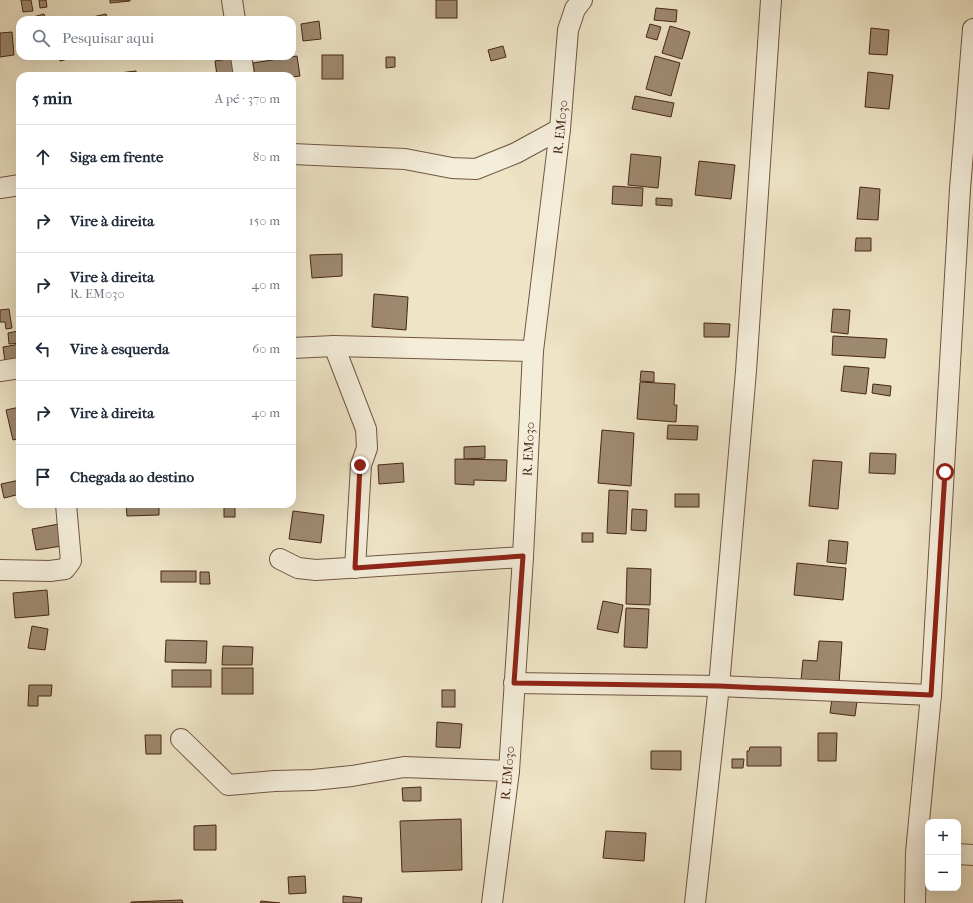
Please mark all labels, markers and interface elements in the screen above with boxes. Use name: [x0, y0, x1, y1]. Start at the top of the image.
search box: [16, 16, 296, 60]
icon: search: [30, 27, 52, 49]
text: Pesquisar aqui: [62, 29, 154, 47]
text: 5 min: [32, 88, 72, 108]
text: A pé · 370 m: [215, 91, 280, 106]
street label: R. EM030: [550, 99, 571, 155]
icon: ahead: [32, 146, 54, 168]
text: Siga em frente: [70, 148, 163, 166]
text: 80 m: [253, 149, 280, 164]
icon: right: [32, 210, 54, 232]
text: Vire à direita: [70, 212, 154, 230]
text: 150 m: [249, 213, 280, 228]
text: Vire à direita: [70, 268, 154, 286]
icon: right: [32, 274, 54, 296]
text: 40 m: [252, 277, 280, 292]
text: R. EM030: [70, 286, 125, 301]
icon: left: [32, 338, 54, 360]
text: Vire à esquerda: [70, 340, 169, 358]
text: 60 m: [252, 341, 280, 356]
icon: right: [32, 402, 54, 424]
text: Vire à direita: [70, 404, 154, 422]
text: 40 m: [252, 405, 280, 420]
street label: R. EM030: [520, 421, 537, 477]
route end: [351, 456, 369, 474]
route start: [936, 463, 954, 481]
icon: arrive: [32, 466, 54, 488]
text: Chegada ao destino: [70, 468, 194, 486]
street label: R. EM030: [498, 745, 517, 801]
map controls: [925, 819, 961, 891]
button: +: [925, 819, 961, 855]
button: −: [925, 855, 961, 891]

